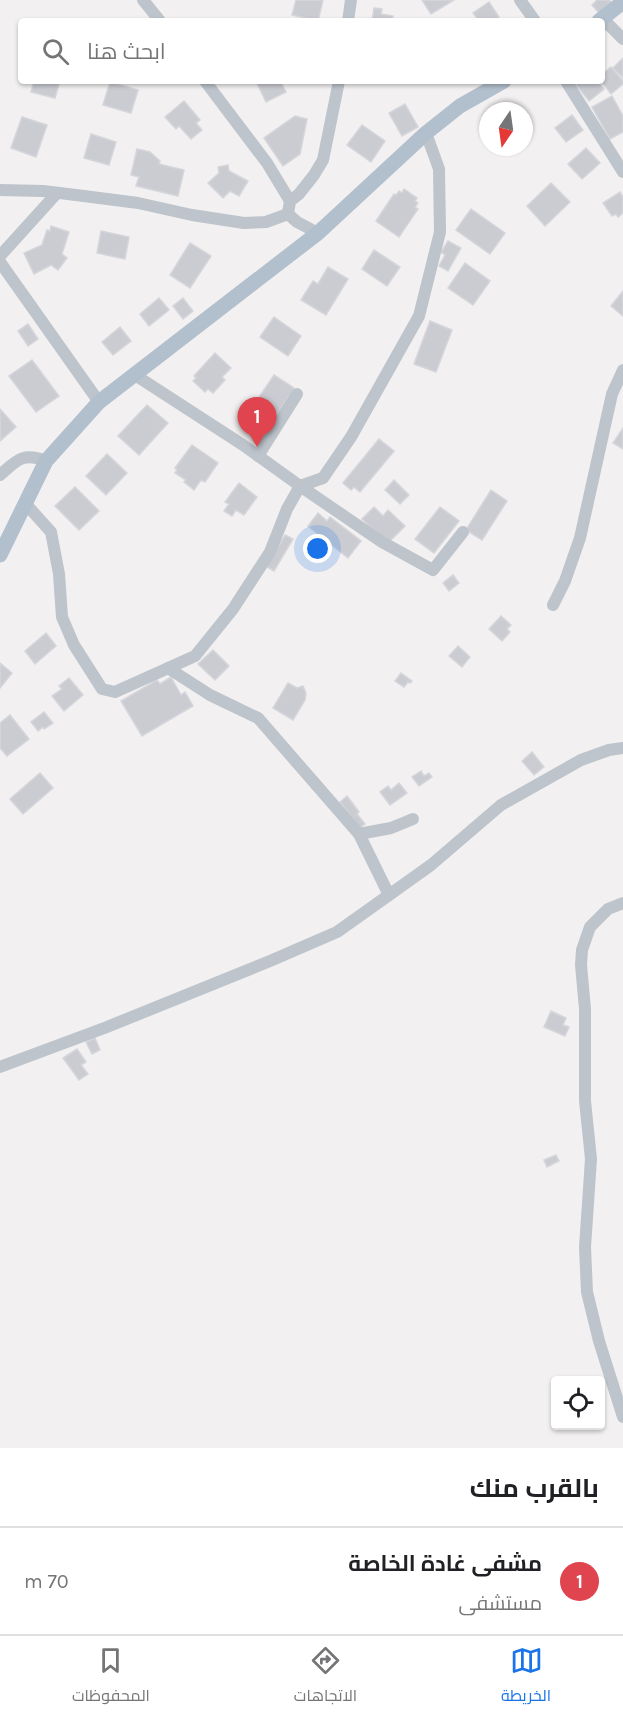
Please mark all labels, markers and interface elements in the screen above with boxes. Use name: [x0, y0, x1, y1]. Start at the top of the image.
search box: [18, 18, 605, 84]
icon: search: [39, 35, 72, 68]
text: ابحث هنا: [87, 39, 166, 65]
north arrow: [479, 102, 533, 156]
pin: 1: [238, 398, 276, 447]
your location: [303, 534, 332, 563]
map controls: [551, 1376, 605, 1430]
button: locate: [551, 1376, 605, 1430]
text: بالقرب منك: [470, 1473, 599, 1504]
text: مشفى غادة الخاصة: [348, 1551, 542, 1577]
text: 70 m: [24, 1570, 69, 1593]
text: 1: [576, 1570, 583, 1593]
text: مستشفى: [458, 1592, 542, 1615]
tab: المحفوظات: [72, 1644, 150, 1710]
tab: الاتجاهات: [294, 1644, 357, 1710]
tab: الخريطة: [501, 1644, 551, 1710]

